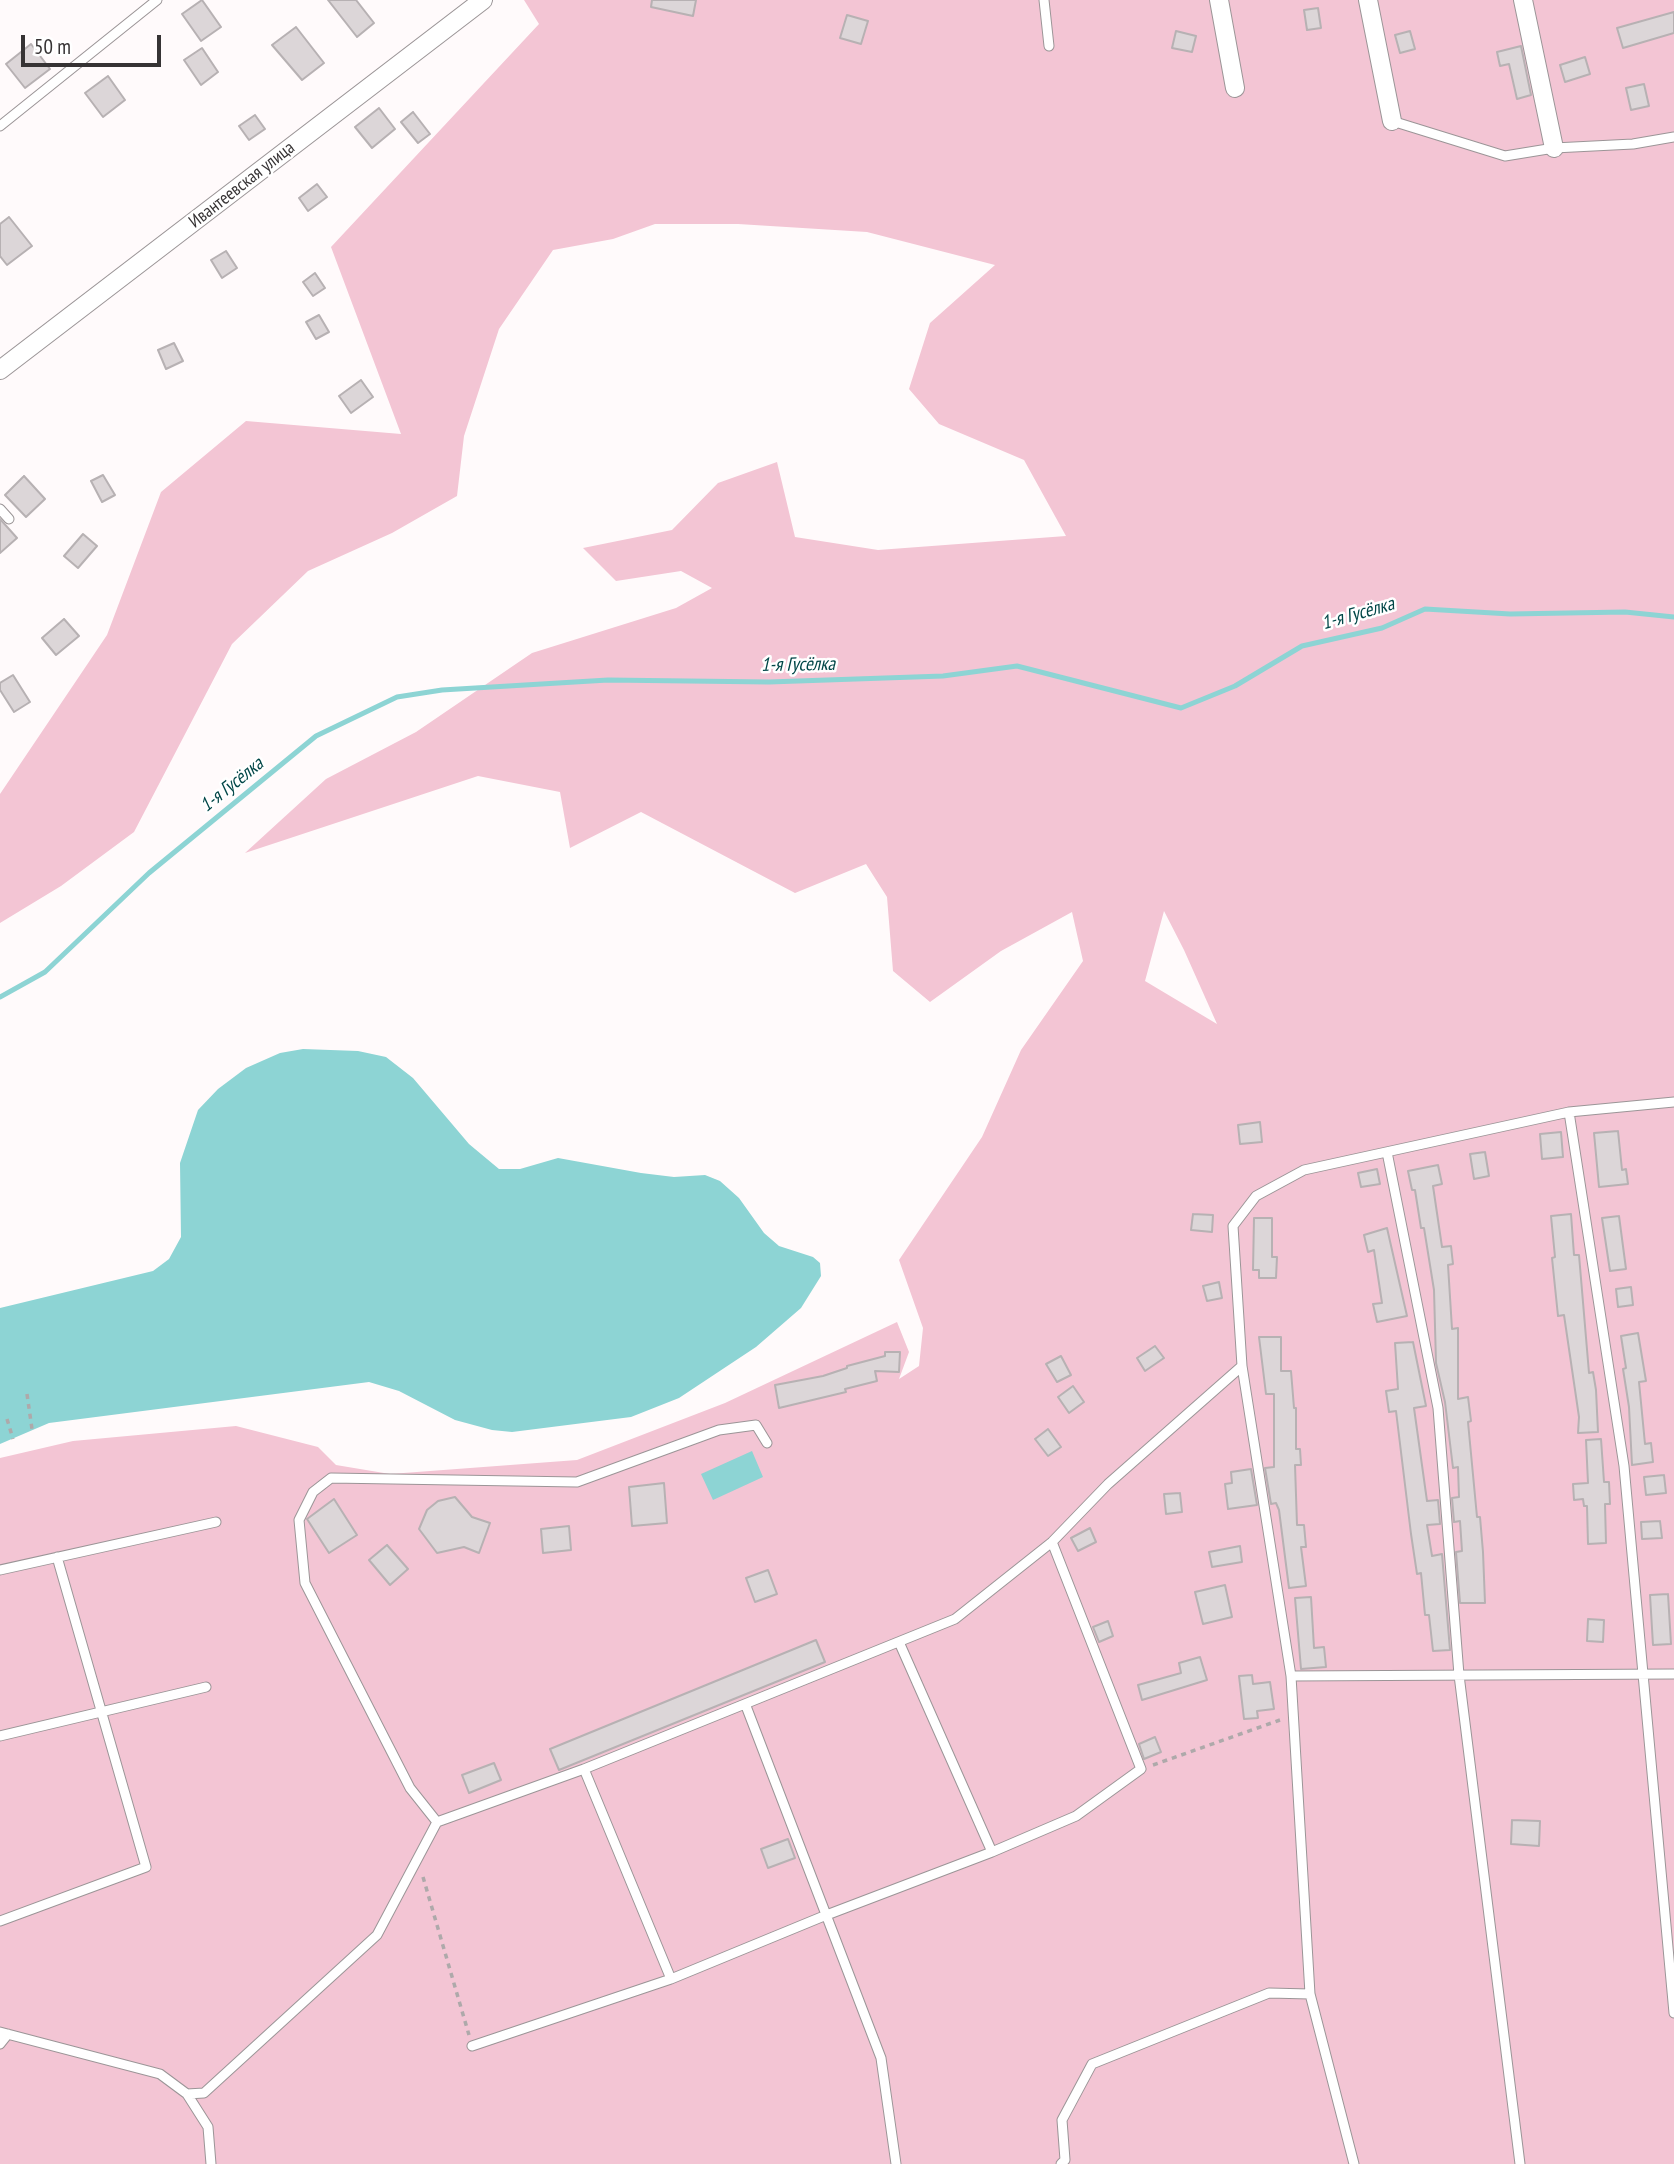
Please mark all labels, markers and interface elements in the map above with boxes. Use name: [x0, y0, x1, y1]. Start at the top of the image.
scale bar: [24, 21, 164, 65]
text: 50 m: [34, 33, 71, 60]
street label: Ивантеевская улица: [185, 137, 299, 233]
water label: 1-я Гусёлка: [1319, 593, 1397, 635]
water label: 1-я Гусёлка: [761, 653, 835, 677]
water label: 1-я Гусёлка: [196, 753, 268, 817]

